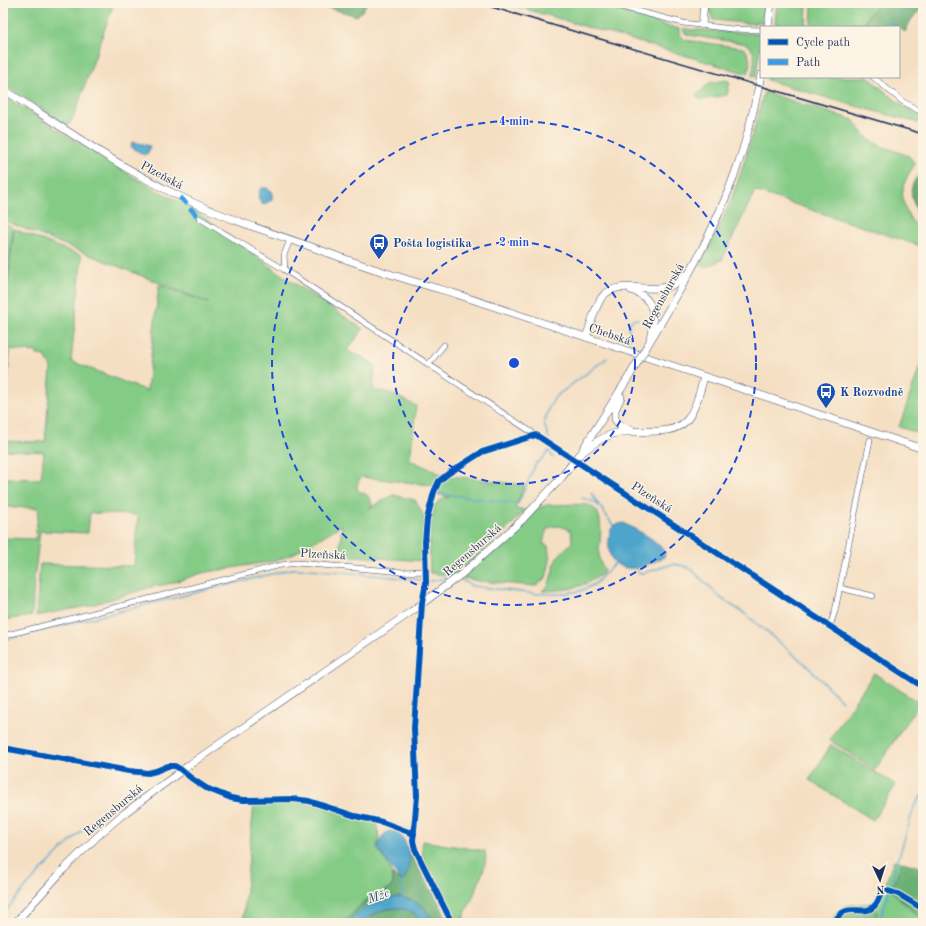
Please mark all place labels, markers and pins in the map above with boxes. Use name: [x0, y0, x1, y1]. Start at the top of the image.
bus stop icon: Pošta logistika: [368, 232, 390, 260]
place label: Pošta logistika: [393, 238, 472, 250]
centre of rings: [507, 356, 521, 370]
bus stop icon: K Rozvodně: [815, 381, 837, 409]
place label: K Rozvodně: [840, 387, 904, 399]

